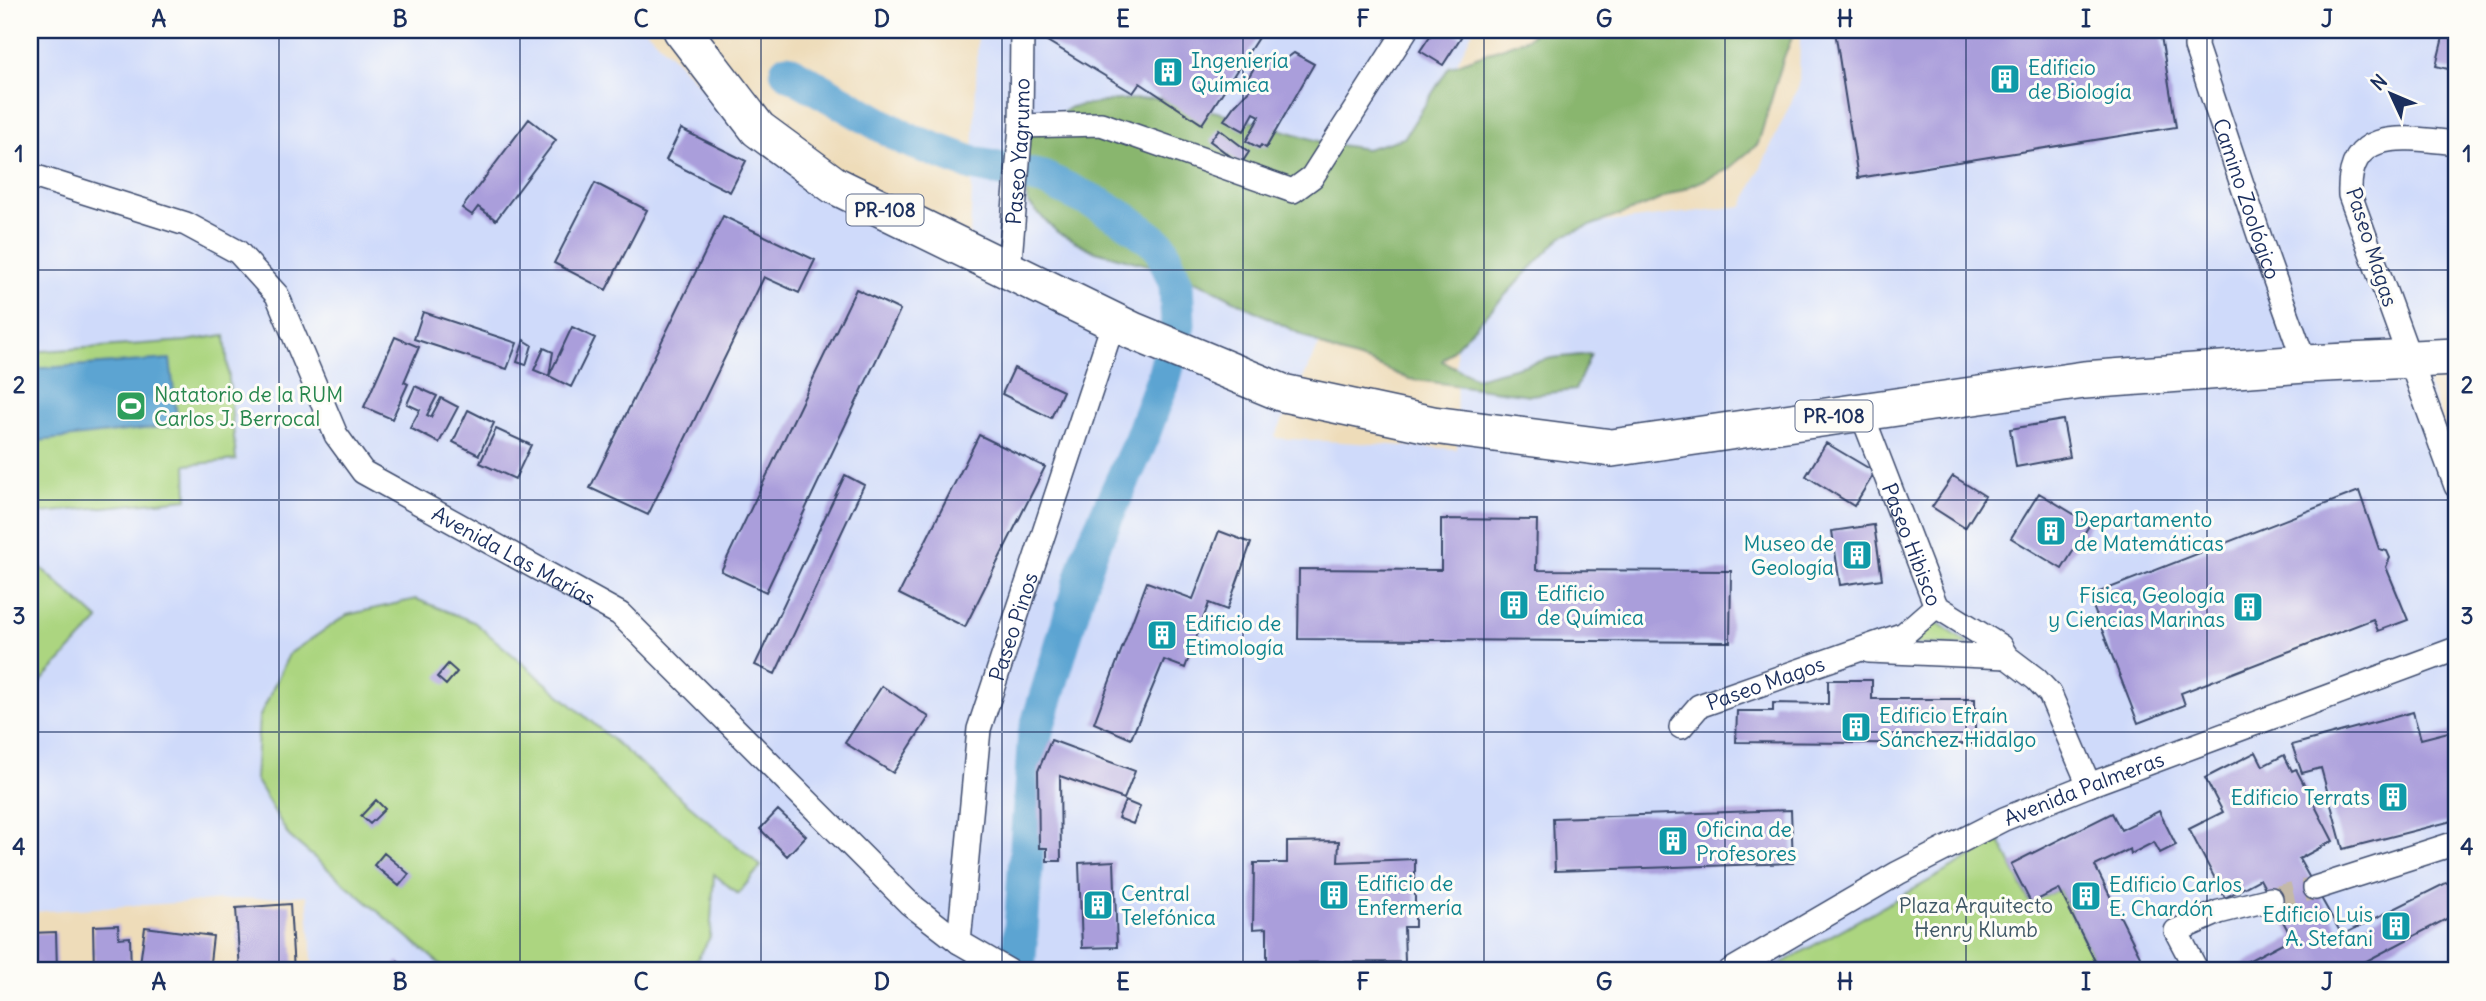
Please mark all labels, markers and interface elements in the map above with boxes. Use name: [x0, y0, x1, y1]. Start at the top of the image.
text: A: [152, 4, 167, 33]
text: B: [392, 4, 408, 33]
text: C: [633, 4, 649, 33]
text: D: [874, 4, 890, 33]
text: E: [1116, 4, 1130, 33]
text: F: [1356, 4, 1370, 33]
text: G: [1596, 4, 1612, 33]
text: H: [1837, 4, 1853, 33]
text: I: [2081, 4, 2091, 33]
text: J: [2321, 4, 2333, 33]
place label: Ingeniería Química: [1191, 47, 1289, 98]
place label: Edificio de Biología: [2028, 54, 2132, 105]
building icon: Ingeniería Química: [1151, 55, 1185, 89]
north arrow: [2356, 60, 2426, 130]
building icon: Edificio de Biología: [1988, 62, 2022, 96]
text: N: [2366, 69, 2392, 95]
street label: Paseo Yagrumo: [999, 78, 1035, 226]
street label: Camino Zoológico: [2207, 115, 2287, 283]
text: 1: [14, 139, 24, 168]
text: 1: [2462, 139, 2472, 168]
street label: Paseo Magas: [2340, 184, 2404, 310]
road number: PR-108: [846, 194, 924, 226]
text: 2: [13, 370, 26, 399]
text: 2: [2461, 370, 2474, 399]
place label: Natatorio de la RUM Carlos J. Berrocal: [154, 381, 343, 432]
sports icon: Natatorio de la RUM Carlos J. Berrocal: [114, 389, 148, 423]
road number: PR-108: [1796, 400, 1872, 432]
street label: Paseo Hibisco: [1876, 479, 1948, 610]
street label: Avenida Las Marías: [428, 499, 601, 611]
place label: Departamento de Matemáticas: [2074, 506, 2224, 557]
building icon: Departamento de Matemáticas: [2034, 514, 2068, 548]
place label: Museo de Geología: [1744, 530, 1834, 581]
building icon: Museo de Geología: [1840, 538, 1874, 572]
street label: Paseo Pinos: [982, 569, 1043, 684]
place label: Edificio de Química: [1537, 580, 1644, 631]
place label: Física, Geología y Ciencias Marinas: [2048, 582, 2225, 633]
building icon: Edificio de Química: [1497, 588, 1531, 622]
building icon: Física, Geología y Ciencias Marinas: [2231, 590, 2265, 624]
text: 3: [12, 601, 26, 630]
text: 3: [2460, 601, 2474, 630]
place label: Edificio de Etimología: [1185, 610, 1284, 661]
building icon: Edificio de Etimología: [1145, 618, 1179, 652]
street label: Paseo Magos: [1703, 649, 1828, 716]
place label: Edificio Efraín Sánchez Hidalgo: [1879, 702, 2036, 753]
building icon: Edificio Efraín Sánchez Hidalgo: [1839, 710, 1873, 744]
street label: Avenida Palmeras: [2000, 745, 2168, 831]
building icon: Edificio Terrats: [2376, 780, 2410, 814]
place label: Edificio Terrats: [2231, 784, 2370, 811]
place label: Oficina de Profesores: [1696, 816, 1797, 867]
building icon: Oficina de Profesores: [1656, 824, 1690, 858]
text: 4: [12, 832, 26, 861]
text: 4: [2460, 832, 2474, 861]
place label: Edificio de Enfermería: [1357, 870, 1463, 921]
place label: Edificio Carlos E. Chardón: [2109, 871, 2242, 922]
building icon: Edificio de Enfermería: [1317, 878, 1351, 912]
building icon: Edificio Carlos E. Chardón: [2069, 879, 2103, 913]
place label: Central Telefónica: [1121, 880, 1216, 931]
building icon: Central Telefónica: [1081, 888, 1115, 922]
park label: Plaza Arquitecto Henry Klumb: [1899, 892, 2053, 943]
place label: Edificio Luis A. Stefani: [2262, 901, 2373, 952]
building icon: Edificio Luis A. Stefani: [2379, 909, 2413, 943]
text: A: [152, 967, 167, 996]
text: B: [392, 967, 408, 996]
text: C: [633, 967, 649, 996]
text: D: [874, 967, 890, 996]
text: E: [1116, 967, 1130, 996]
text: F: [1356, 967, 1370, 996]
text: G: [1596, 967, 1612, 996]
text: H: [1837, 967, 1853, 996]
text: I: [2081, 967, 2091, 996]
text: J: [2321, 967, 2333, 996]

